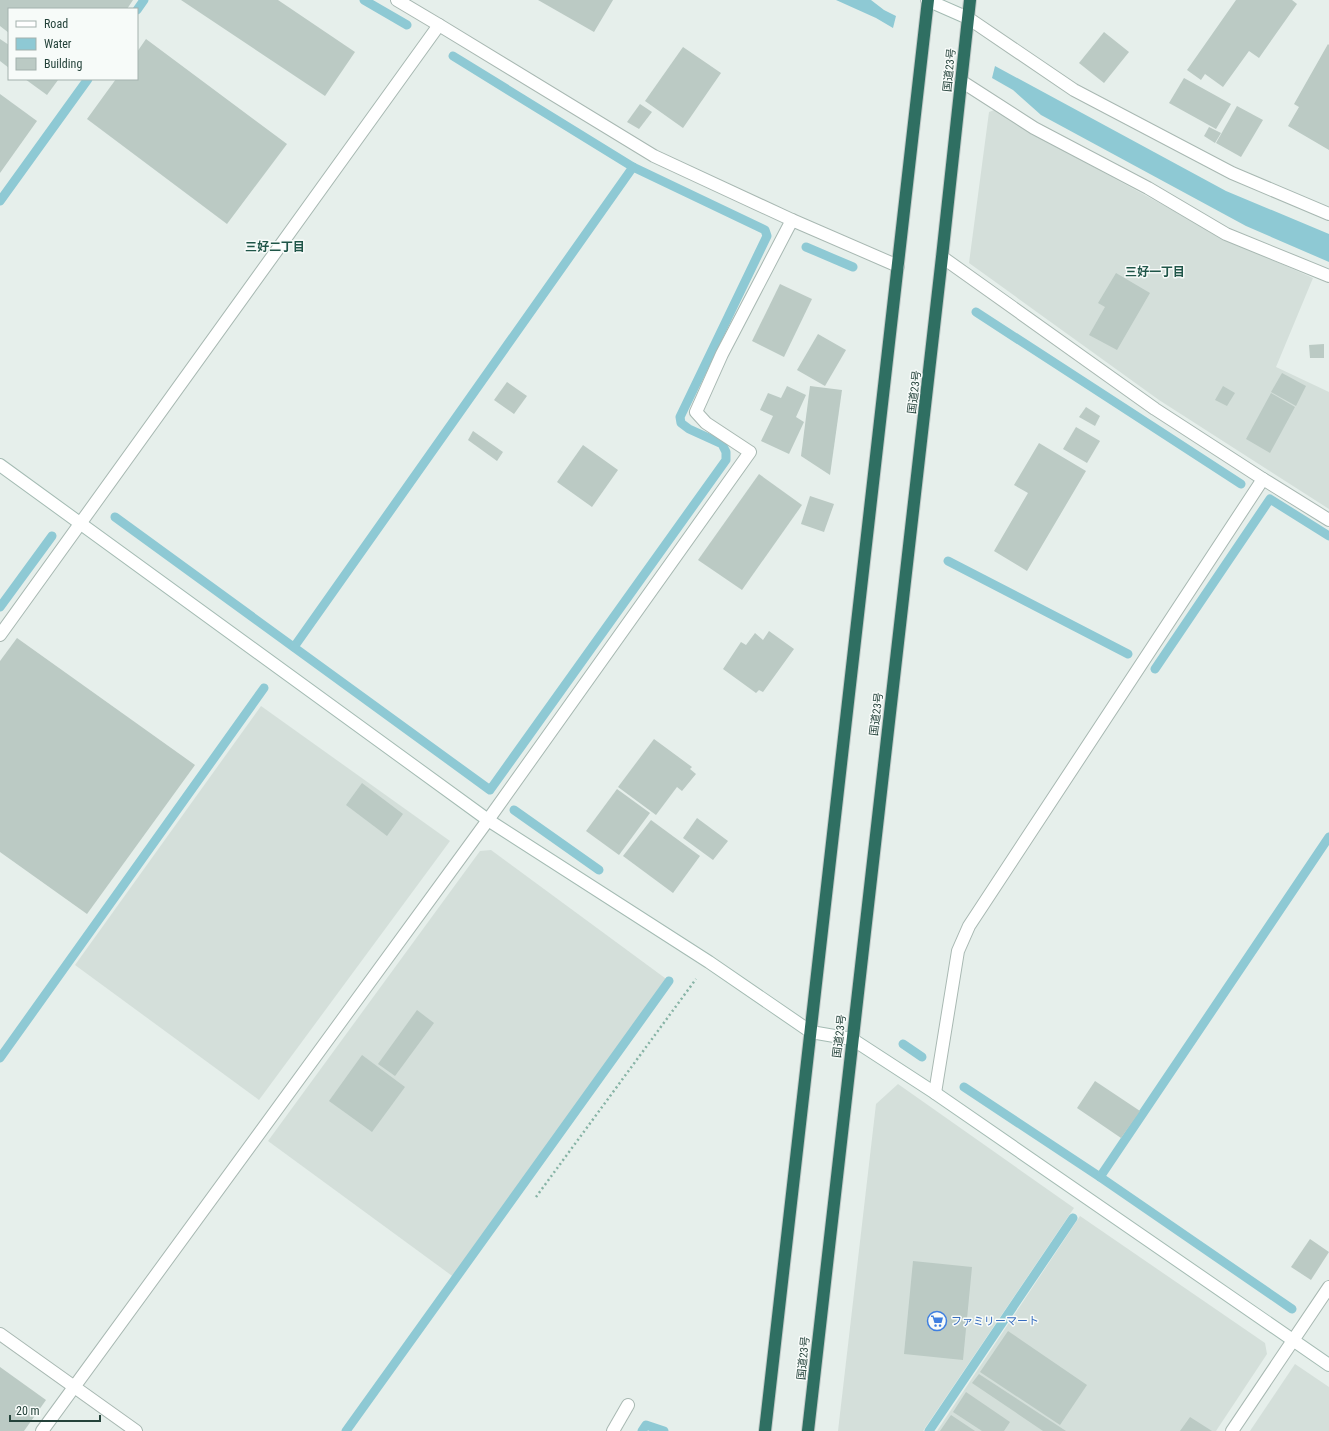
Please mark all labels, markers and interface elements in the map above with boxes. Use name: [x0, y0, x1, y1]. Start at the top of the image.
legend: [8, 8, 138, 80]
text: Road: [44, 17, 68, 31]
text: Water: [44, 37, 72, 51]
street label: 国道23号: [941, 48, 958, 93]
text: Building: [44, 57, 82, 71]
district label: 三好二丁目: [245, 240, 305, 254]
district label: 三好一丁目: [1125, 265, 1185, 279]
street label: 国道23号: [905, 369, 924, 415]
street label: 国道23号: [867, 691, 886, 737]
street label: 国道23号: [830, 1013, 849, 1059]
supermarket icon: ファミリーマート: [926, 1310, 948, 1332]
place label: ファミリーマート: [951, 1315, 1039, 1328]
street label: 国道23号: [795, 1336, 812, 1381]
scale bar: [10, 1397, 100, 1423]
text: 20 m: [16, 1404, 40, 1418]

